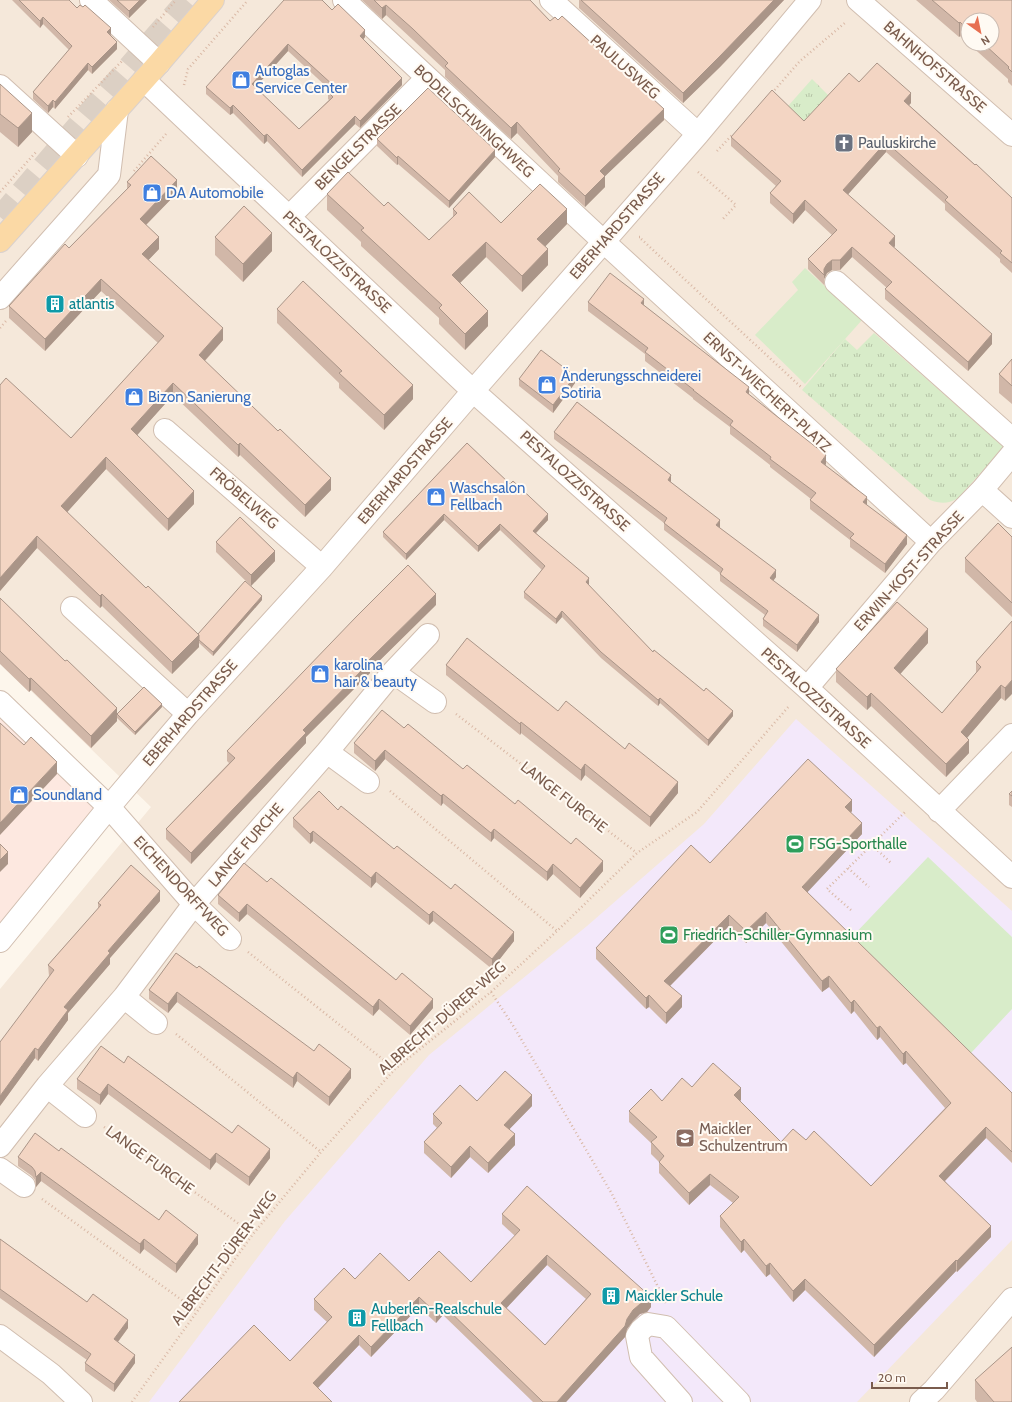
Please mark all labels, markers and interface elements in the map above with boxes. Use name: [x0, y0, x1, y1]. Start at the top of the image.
north arrow: [960, 12, 1000, 52]
street label: BAHNHOFSTRASSE: [880, 17, 990, 117]
street label: PAULUSWEG: [587, 31, 663, 103]
street label: BODELSCHWINGHWEG: [410, 61, 538, 181]
place label: Autoglas Service Center: [255, 62, 347, 97]
shop icon: Autoglas Service Center: [230, 69, 252, 91]
street label: BENGELSTRASSE: [311, 100, 405, 194]
church icon: Pauluskirche: [833, 132, 855, 154]
place label: Pauluskirche: [858, 134, 936, 152]
street label: EBERHARDSTRASSE: [566, 169, 668, 283]
shop icon: DA Automobile: [141, 182, 163, 204]
place label: DA Automobile: [166, 184, 264, 202]
street label: PESTALOZZISTRASSE: [279, 207, 395, 317]
building icon: atlantis: [44, 293, 66, 315]
place label: atlantis: [69, 295, 115, 313]
street label: ERNST-WIECHERT-PLATZ: [699, 328, 835, 456]
place label: Änderungsschneiderei Sotiria: [561, 367, 701, 402]
shop icon: Änderungsschneiderei Sotiria: [536, 374, 558, 396]
shop icon: Bizon Sanierung: [123, 386, 145, 408]
place label: Bizon Sanierung: [148, 388, 251, 406]
street label: EBERHARDSTRASSE: [354, 414, 456, 528]
street label: PESTALOZZISTRASSE: [516, 427, 634, 535]
street label: FRÖBELWEG: [206, 463, 282, 533]
place label: Waschsalon Fellbach: [450, 479, 525, 514]
shop icon: Waschsalon Fellbach: [425, 486, 447, 508]
street label: ERWIN-KOST-STRASSE: [850, 507, 968, 635]
street label: PESTALOZZISTRASSE: [757, 644, 875, 752]
street label: EBERHARDSTRASSE: [139, 656, 241, 770]
place label: karolina hair & beauty: [334, 656, 417, 691]
shop icon: karolina hair & beauty: [309, 663, 331, 685]
street label: LANGE FURCHE: [517, 758, 611, 836]
shop icon: Soundland: [8, 784, 30, 806]
place label: Soundland: [33, 786, 102, 804]
street label: LANGE FURCHE: [205, 799, 287, 891]
street label: EICHENDORFFWEG: [130, 832, 232, 940]
sports icon: FSG-Sporthalle: [784, 833, 806, 855]
place label: FSG-Sporthalle: [809, 835, 907, 853]
sports icon: Friedrich-Schiller-Gymnasium: [658, 924, 680, 946]
place label: Friedrich-Schiller-Gymnasium: [683, 926, 872, 944]
street label: ALBRECHT-DÜRER-WEG: [374, 958, 510, 1078]
place label: Maickler Schulzentrum: [699, 1120, 788, 1155]
street label: LANGE FURCHE: [102, 1122, 198, 1198]
school or university icon: Maickler Schulzentrum: [674, 1127, 696, 1149]
street label: ALBRECHT-DÜRER-WEG: [168, 1187, 280, 1329]
building icon: Maickler Schule: [600, 1285, 622, 1307]
place label: Maickler Schule: [625, 1287, 723, 1305]
place label: Auberlen-Realschule Fellbach: [371, 1300, 502, 1335]
building icon: Auberlen-Realschule Fellbach: [346, 1307, 368, 1329]
scale bar: [872, 1364, 947, 1390]
text: 20 m: [878, 1370, 906, 1385]

